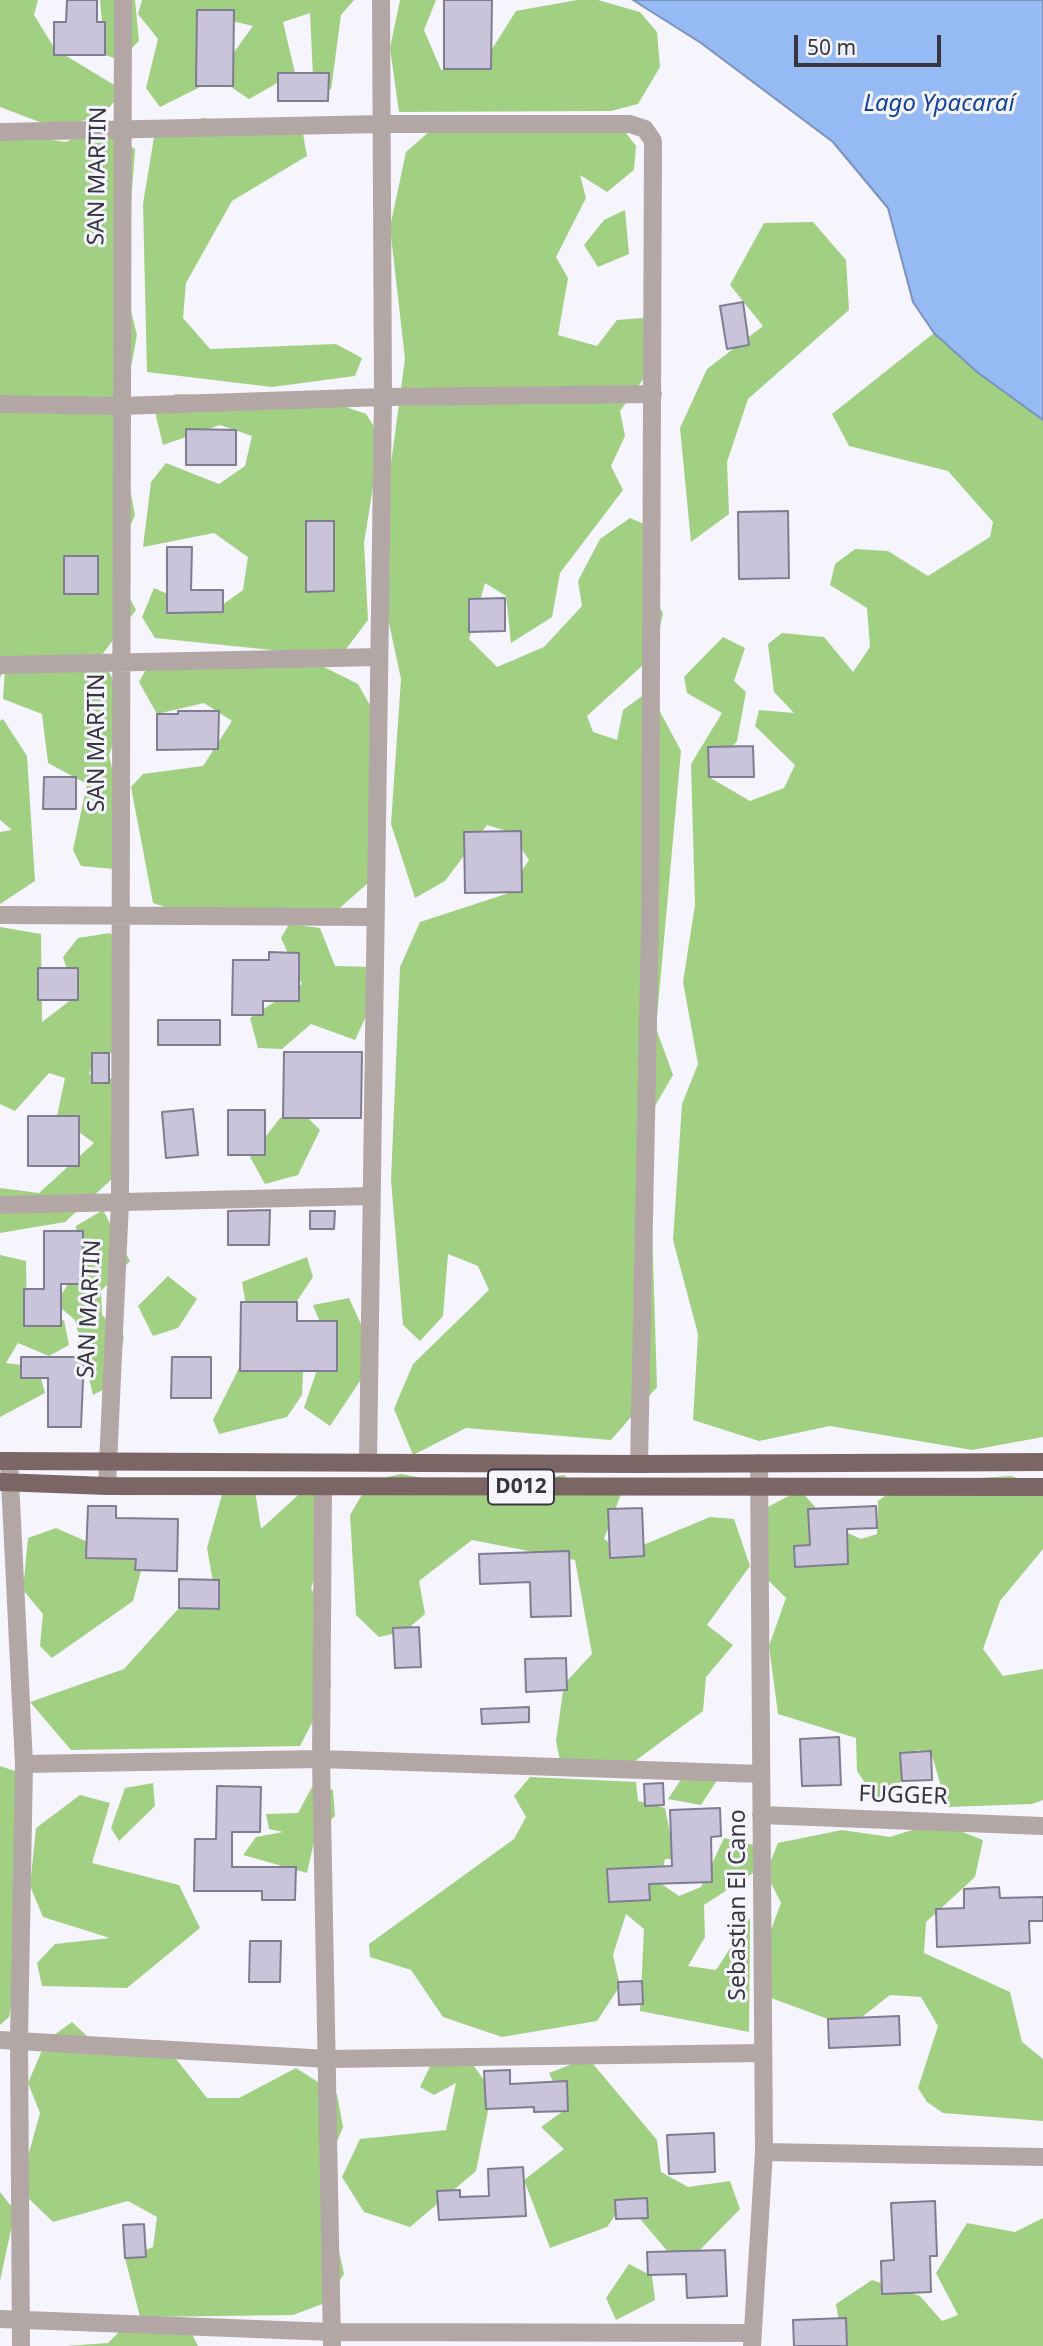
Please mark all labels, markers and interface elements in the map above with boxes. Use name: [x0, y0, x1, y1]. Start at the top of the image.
scale bar: [798, 21, 945, 65]
text: 50 m: [807, 33, 856, 61]
water label: Lago Ypacaraí: [863, 90, 1015, 118]
street label: SAN MARTIN: [83, 106, 113, 246]
street label: SAN MARTIN: [83, 674, 111, 812]
street label: SAN MARTIN: [73, 1239, 107, 1379]
road number: D012: [488, 1470, 554, 1504]
street label: FUGGER: [858, 1781, 948, 1811]
street label: Sebastian El Cano: [724, 1809, 752, 2001]

